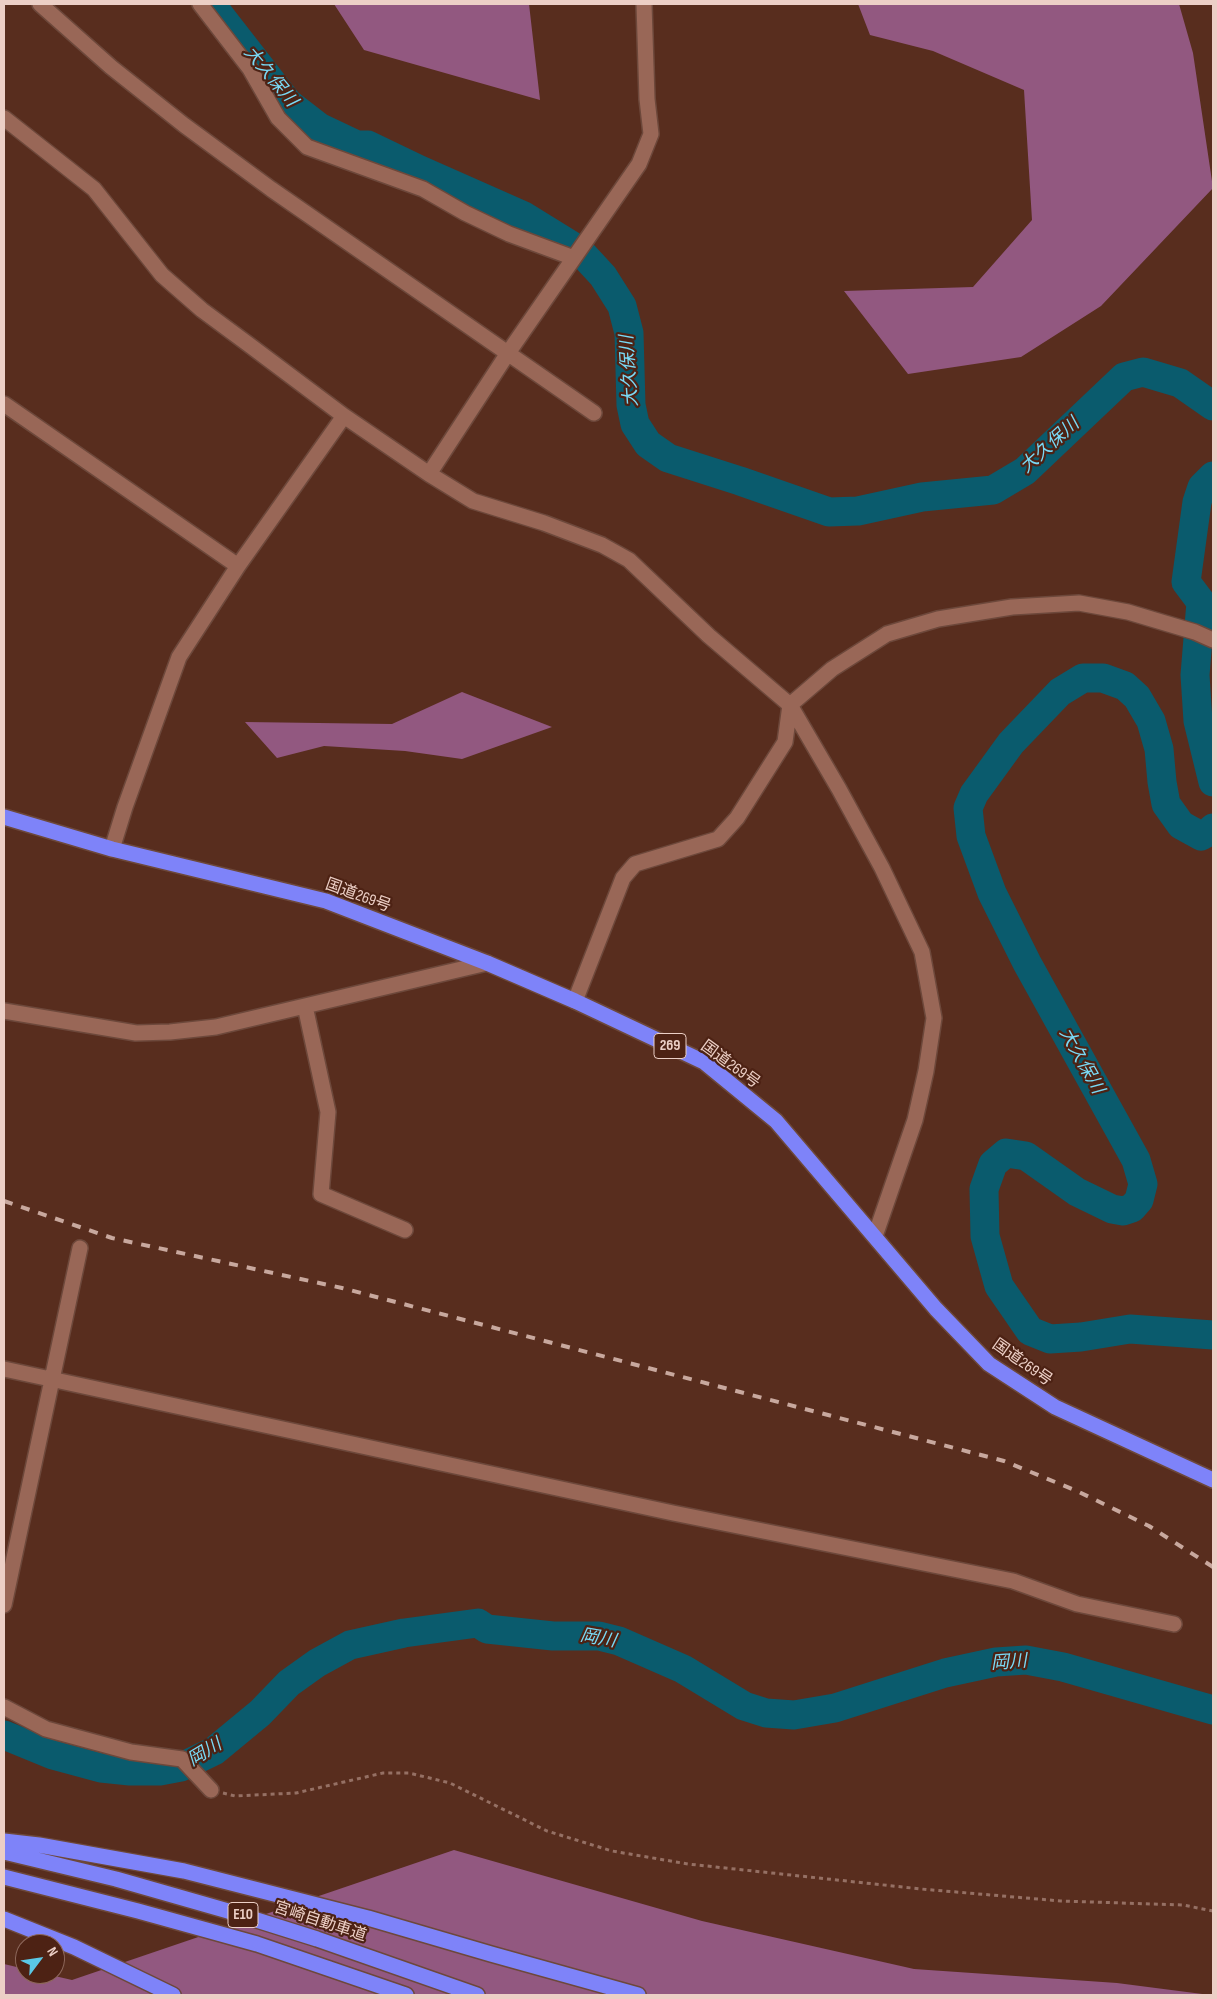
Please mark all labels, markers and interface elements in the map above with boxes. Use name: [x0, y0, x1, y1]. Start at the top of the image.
water label: 大久保川: [239, 42, 301, 112]
water label: 大久保川: [617, 334, 643, 408]
water label: 大久保川: [1016, 414, 1084, 478]
street label: 国道269号: [322, 875, 394, 917]
water label: 大久保川: [1054, 1024, 1108, 1098]
road number: 269: [654, 1034, 686, 1058]
street label: 国道269号: [697, 1037, 763, 1093]
street label: 国道269号: [988, 1335, 1056, 1391]
water label: 岡川: [578, 1625, 618, 1653]
water label: 岡川: [990, 1651, 1028, 1675]
water label: 岡川: [184, 1734, 226, 1772]
street label: 宮崎自動車道: [271, 1898, 369, 1946]
road number: E10: [228, 1902, 258, 1928]
north arrow: [15, 1934, 65, 1984]
text: N: [43, 1944, 62, 1959]

